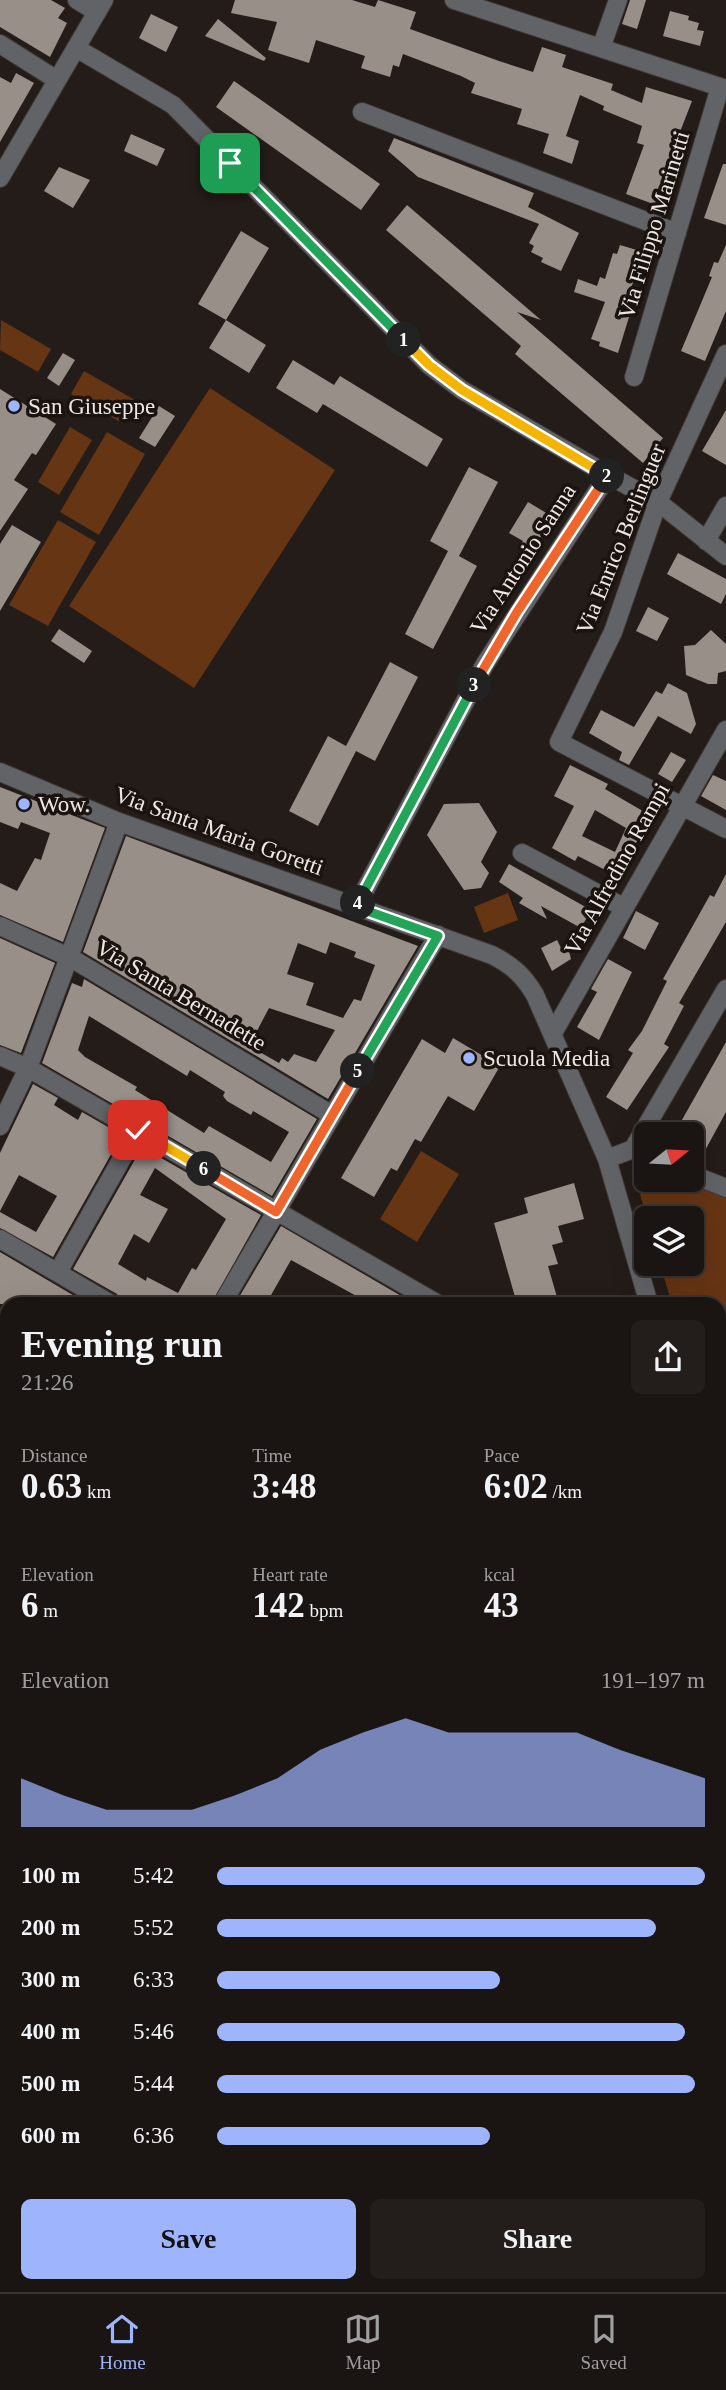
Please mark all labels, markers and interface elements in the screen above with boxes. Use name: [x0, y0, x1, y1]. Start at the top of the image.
street label: Via Filippo Marinetti: [613, 128, 695, 322]
pin: [200, 133, 260, 193]
icon: arrive: [211, 144, 249, 182]
pin: 1: [386, 322, 422, 358]
text: 1: [399, 329, 408, 350]
place label: San Giuseppe: [28, 394, 155, 419]
marker: San Giuseppe: [6, 398, 22, 414]
street label: Via Enrico Berlinguer: [571, 440, 671, 638]
pin: 2: [590, 458, 624, 494]
text: 2: [602, 465, 611, 486]
street label: Via Antonio Sanna: [465, 479, 581, 639]
pin: 3: [456, 668, 491, 702]
text: 3: [469, 674, 478, 695]
street label: Via Alfredino Rampi: [559, 779, 675, 959]
street label: Via Santa Maria Goretti: [111, 782, 327, 880]
place label: Wow.: [38, 792, 90, 817]
marker: Wow.: [16, 796, 32, 812]
pin: 4: [340, 886, 376, 920]
text: 4: [353, 892, 362, 913]
street label: Via Santa Bernadette: [91, 934, 271, 1056]
place label: Scuola Media: [483, 1046, 610, 1071]
marker: Scuola Media: [461, 1050, 477, 1066]
pin: 5: [340, 1054, 376, 1088]
text: 5: [353, 1060, 362, 1081]
pin: [108, 1100, 168, 1160]
icon: check: [119, 1111, 157, 1149]
north arrow: [634, 1122, 704, 1192]
map controls: [634, 1122, 704, 1276]
pin: 6: [186, 1152, 222, 1186]
text: 6: [199, 1158, 208, 1179]
button: layers: [634, 1206, 704, 1276]
button: share: [631, 1320, 705, 1394]
text: Evening run: [21, 1323, 223, 1365]
text: 21:26: [21, 1370, 73, 1395]
text: Distance: [21, 1445, 87, 1466]
text: Time: [252, 1445, 292, 1466]
text: Pace: [484, 1445, 520, 1466]
text: 0.63: [21, 1467, 82, 1506]
text: 3:48: [252, 1467, 316, 1506]
text: 6:02: [484, 1467, 548, 1506]
text: km: [82, 1481, 111, 1502]
text: /km: [548, 1481, 582, 1502]
text: Elevation: [21, 1564, 94, 1585]
text: Heart rate: [252, 1564, 328, 1585]
text: kcal: [484, 1564, 515, 1585]
text: 6: [21, 1586, 39, 1625]
text: 142: [252, 1586, 305, 1625]
text: 43: [484, 1586, 519, 1625]
text: m: [39, 1600, 58, 1621]
text: bpm: [305, 1600, 343, 1621]
text: Elevation: [21, 1668, 109, 1693]
text: 191–197 m: [601, 1668, 705, 1693]
text: 100 m: [21, 1863, 80, 1888]
text: 5:42: [133, 1863, 174, 1888]
text: 200 m: [21, 1915, 80, 1940]
text: 5:52: [133, 1915, 174, 1940]
text: 300 m: [21, 1967, 80, 1992]
text: 6:33: [133, 1967, 174, 1992]
text: 400 m: [21, 2019, 80, 2044]
text: 5:46: [133, 2019, 174, 2044]
text: 500 m: [21, 2071, 80, 2096]
text: 5:44: [133, 2071, 174, 2096]
text: 600 m: [21, 2123, 80, 2148]
text: 6:36: [133, 2123, 174, 2148]
button: Save: [21, 2199, 356, 2279]
button: Share: [370, 2199, 705, 2279]
tab: Home: [99, 2310, 146, 2374]
tab: Map: [344, 2310, 382, 2374]
tab: Saved: [580, 2310, 627, 2374]

